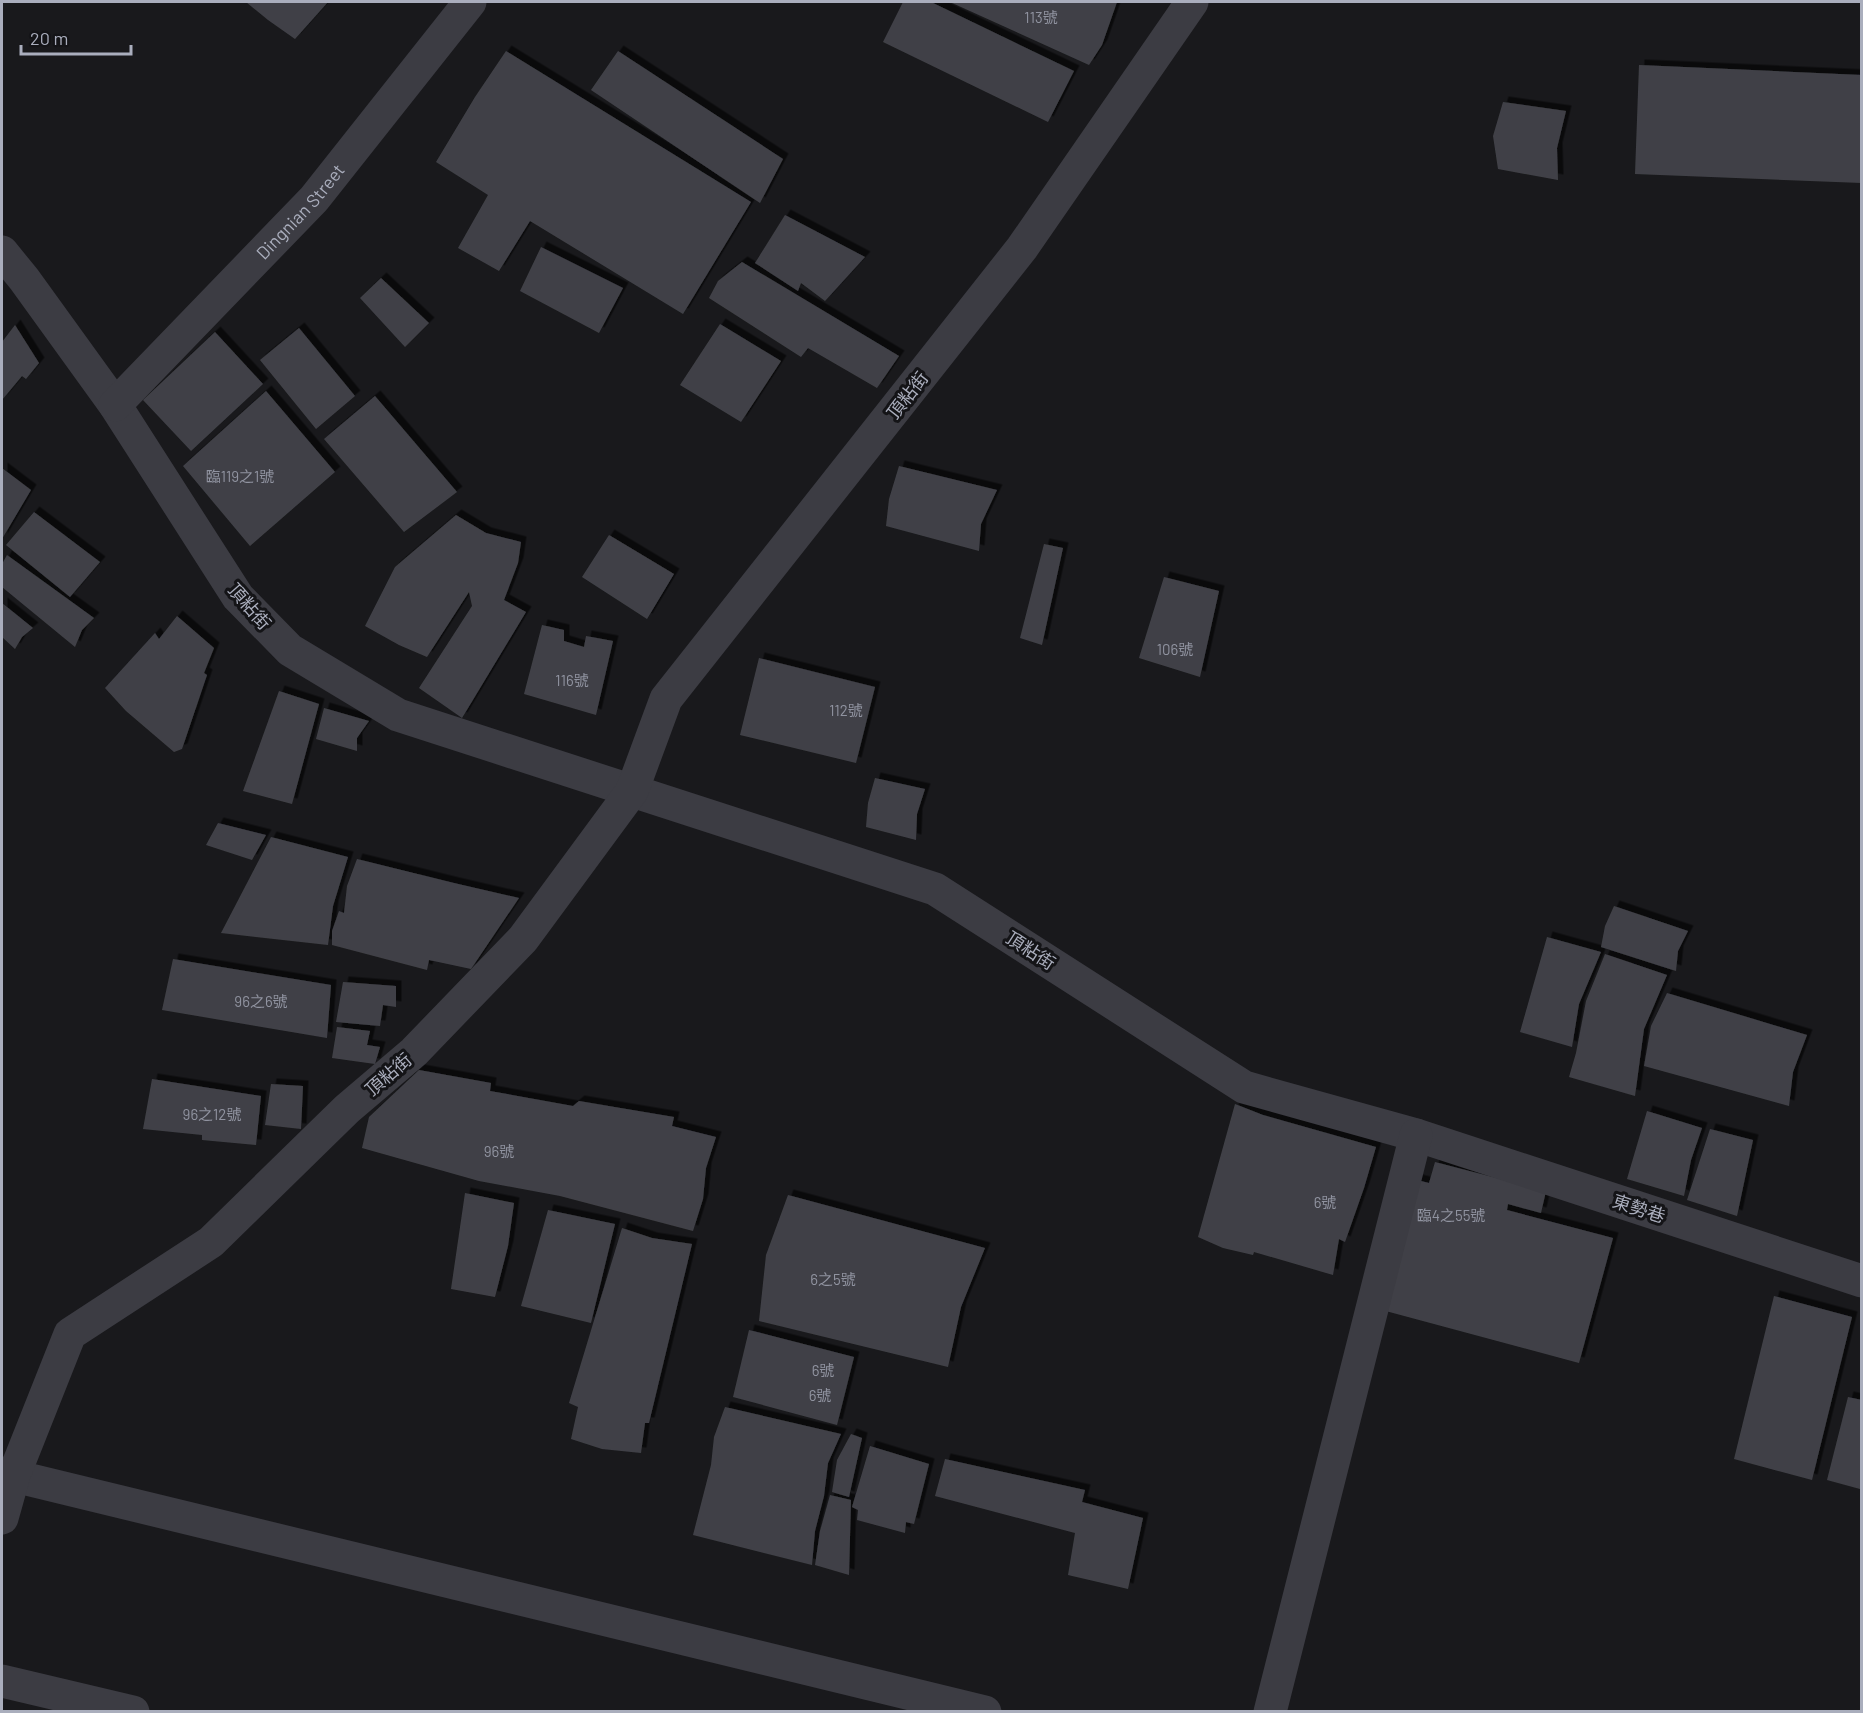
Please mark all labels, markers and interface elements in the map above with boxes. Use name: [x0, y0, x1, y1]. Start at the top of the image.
house number: 113號: [1024, 8, 1058, 26]
scale bar: [21, 18, 130, 56]
text: 20 m: [30, 27, 68, 49]
street label: Dingnian Street: [251, 159, 349, 263]
street label: 頂粘街: [882, 367, 932, 423]
house number: 臨119之1號: [206, 467, 274, 485]
street label: 頂粘街: [224, 578, 276, 634]
house number: 106號: [1157, 640, 1193, 658]
house number: 116號: [555, 671, 589, 689]
house number: 112號: [829, 701, 863, 719]
street label: 頂粘街: [1002, 926, 1060, 974]
house number: 96之6號: [234, 992, 288, 1010]
street label: 頂粘街: [360, 1048, 416, 1100]
house number: 96之12號: [183, 1105, 241, 1123]
house number: 96號: [484, 1142, 514, 1160]
street label: 東勢巷: [1610, 1189, 1668, 1227]
house number: 6號: [1314, 1193, 1336, 1211]
house number: 臨4之55號: [1417, 1206, 1485, 1224]
house number: 6之5號: [810, 1270, 856, 1288]
house number: 6號: [812, 1361, 834, 1379]
house number: 6號: [809, 1386, 831, 1404]

